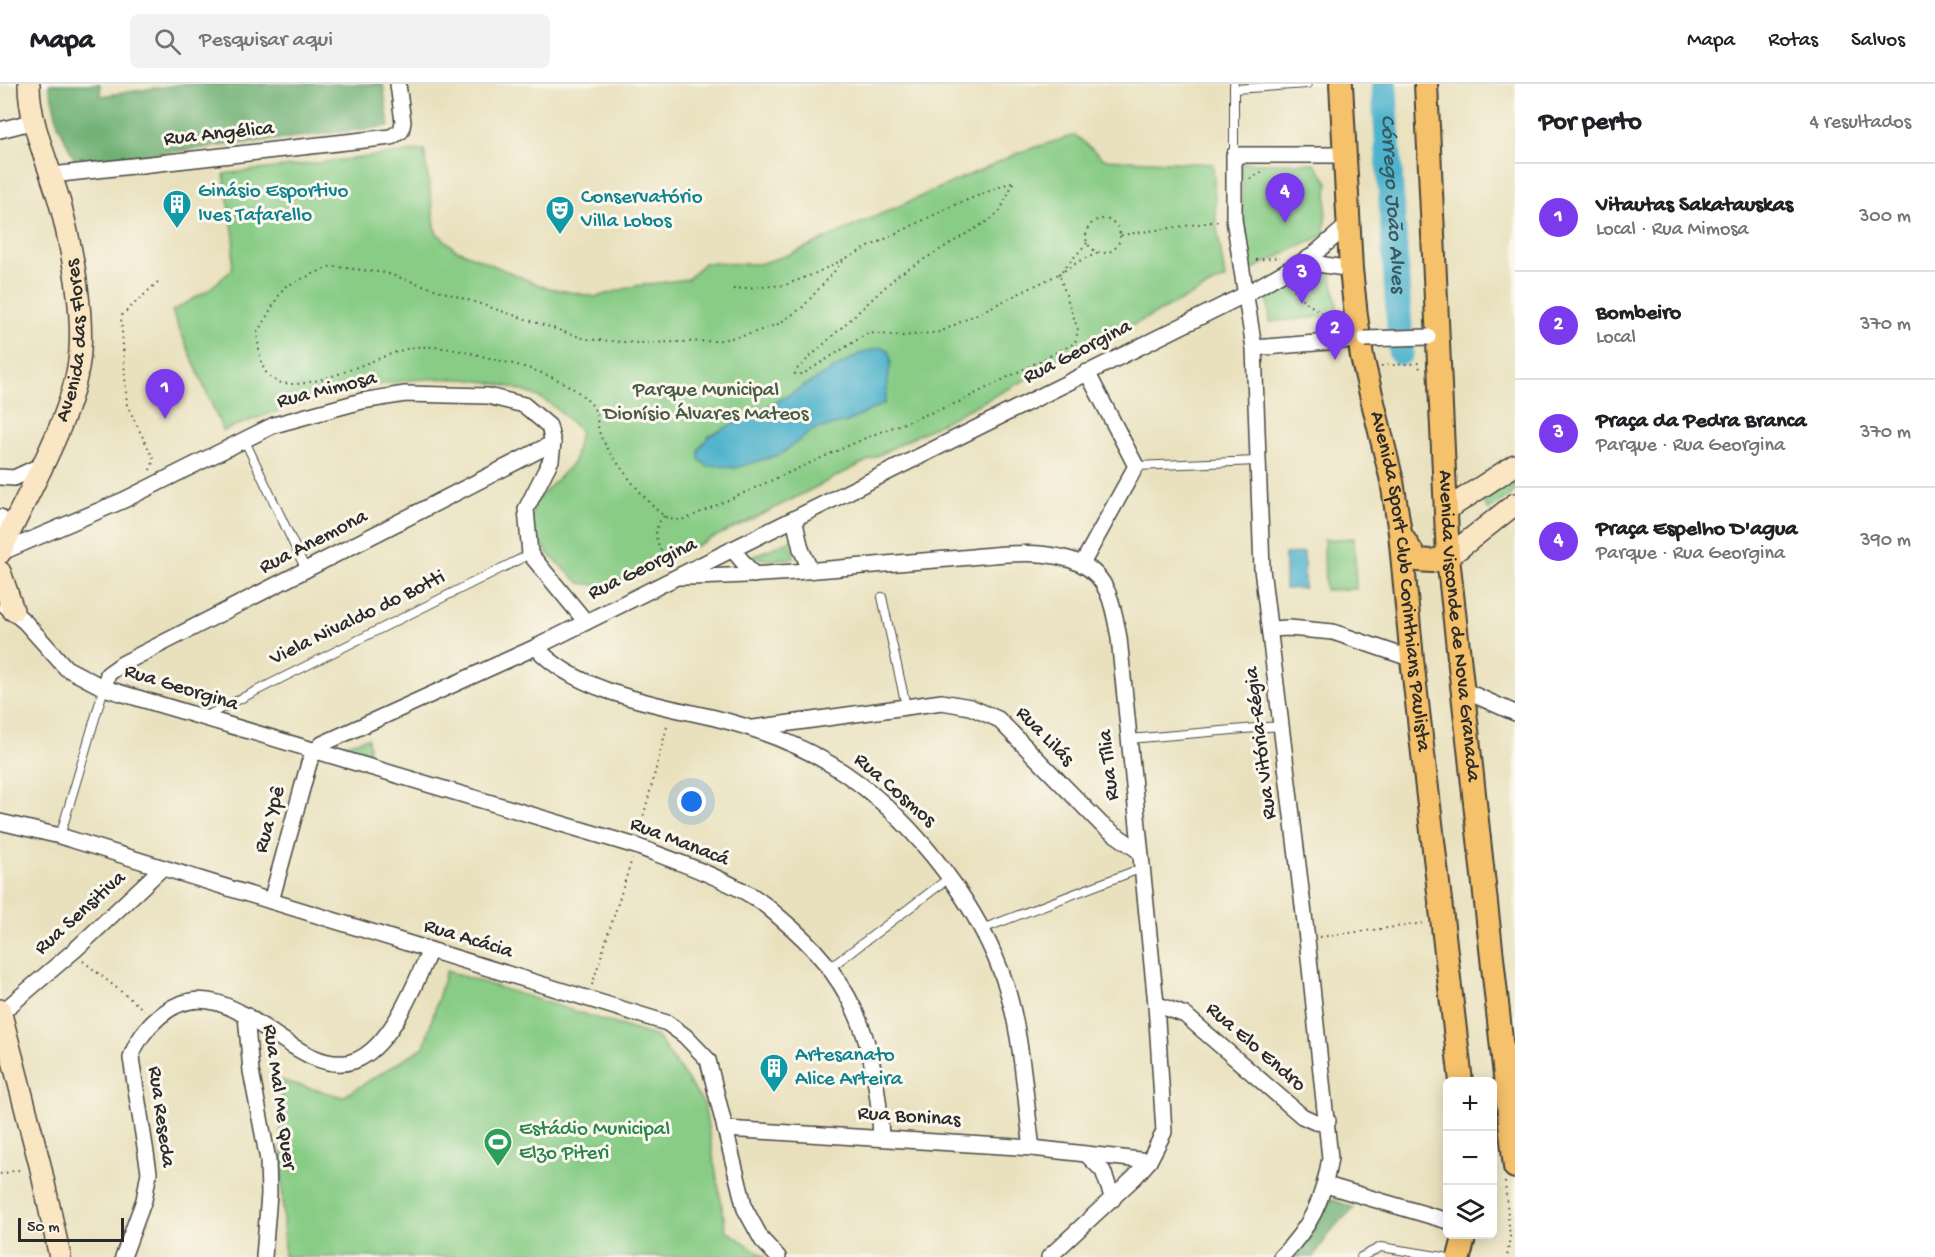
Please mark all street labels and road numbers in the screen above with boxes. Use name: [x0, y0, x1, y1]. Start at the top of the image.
street label: Rua Angélica: [163, 117, 277, 153]
street label: Avenida das Flores: [51, 256, 93, 426]
street label: Rua Georgina: [1020, 314, 1137, 391]
street label: Rua Mimosa: [275, 366, 381, 415]
street label: Avenida Sport Club Corinthians Paulista: [1363, 409, 1435, 754]
street label: Avenida Visconde de Nova Granada: [1431, 470, 1485, 784]
street label: Rua Anemona: [256, 504, 373, 581]
street label: Rua Georgina: [584, 532, 703, 607]
street label: Viela Nivaldo do Botti: [265, 566, 450, 673]
street label: Rua Georgina: [121, 660, 242, 719]
street label: Rua Vitória-Régia: [1240, 664, 1284, 821]
street label: Rua Lilás: [1009, 702, 1079, 773]
street label: Rua Tília: [1094, 727, 1126, 802]
street label: Rua Cosmos: [848, 748, 941, 834]
street label: Rua Ypê: [250, 783, 293, 856]
street label: Rua Manacá: [626, 813, 733, 874]
street label: Rua Sensitiva: [30, 866, 133, 962]
street label: Rua Acácia: [420, 915, 517, 966]
street label: Rua Elo Endro: [1200, 998, 1310, 1098]
street label: Rua Mal Me Quer: [255, 1023, 301, 1173]
street label: Rua Reseda: [141, 1065, 180, 1170]
street label: Rua Boninas: [857, 1102, 963, 1134]

